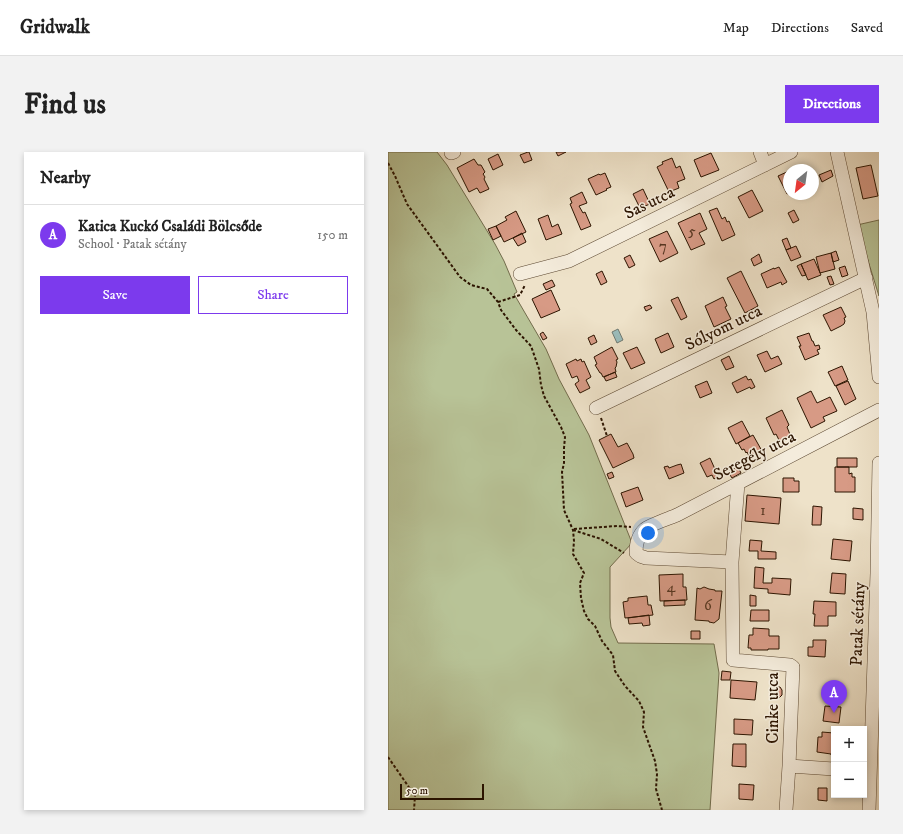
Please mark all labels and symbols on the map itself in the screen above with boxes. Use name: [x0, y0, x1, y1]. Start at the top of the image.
north arrow: [783, 164, 819, 200]
street label: Sas utca: [621, 181, 679, 225]
house number: 5: [688, 222, 696, 241]
house number: 7: [659, 237, 667, 256]
street label: Sólyom utca: [681, 300, 766, 356]
street label: Seregély utca: [710, 425, 800, 486]
house number: 1: [760, 501, 766, 520]
your location: [638, 523, 658, 543]
house number: 4: [667, 578, 676, 597]
street label: Patak sétány: [846, 581, 870, 666]
house number: 6: [704, 596, 713, 615]
street label: Cinke utca: [762, 671, 784, 744]
pin: A: [821, 680, 847, 713]
scale bar: [400, 782, 484, 801]

